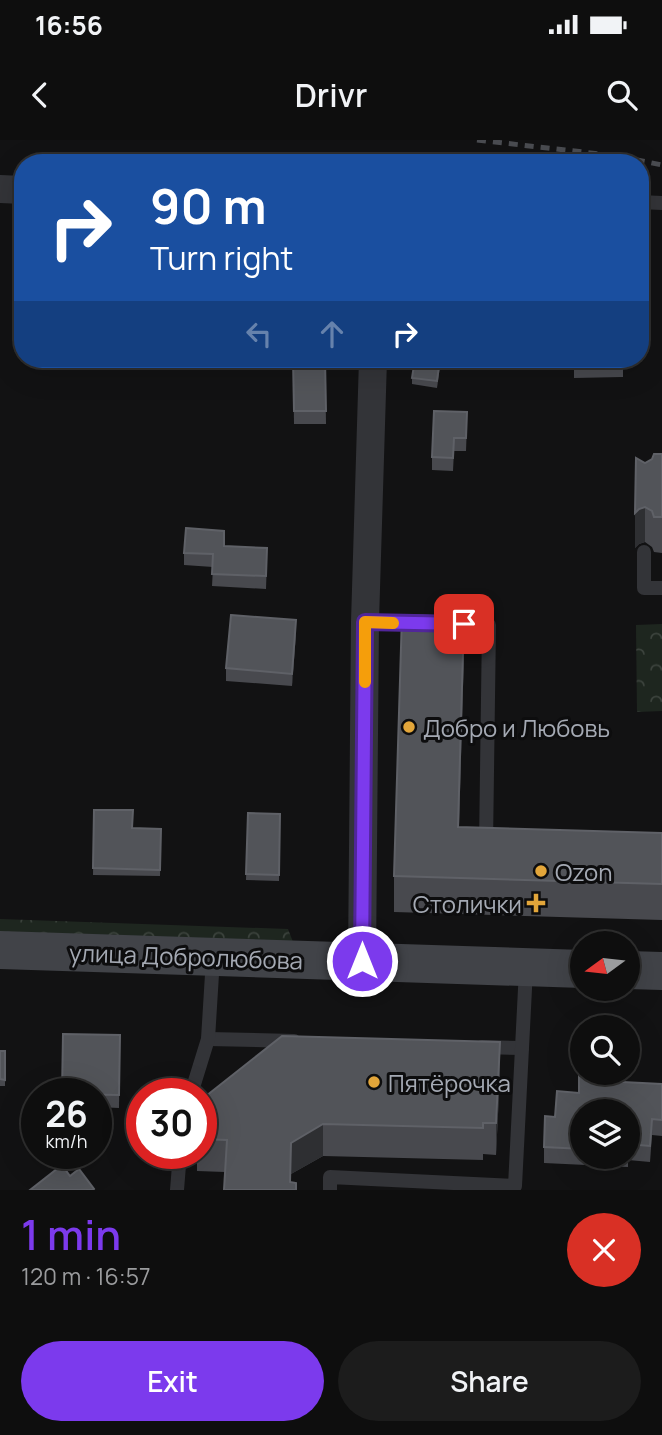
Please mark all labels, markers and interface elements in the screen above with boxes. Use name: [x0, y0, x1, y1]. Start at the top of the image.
text: 16:56: [35, 7, 103, 43]
text: Drivr: [295, 73, 367, 117]
icon: back: [21, 76, 59, 114]
icon: search: [603, 76, 641, 114]
text: 90 m: [150, 172, 267, 239]
icon: right: [35, 182, 126, 273]
text: Turn right: [150, 236, 293, 280]
icon: left: [240, 315, 278, 353]
icon: ahead: [313, 315, 351, 353]
icon: right: [386, 315, 424, 353]
pin: [434, 594, 494, 654]
icon: arrive: [445, 605, 483, 643]
place label: Добро и Любовь: [423, 711, 610, 744]
marker: Добро и Любовь: [401, 719, 417, 735]
place label: Ozon: [555, 855, 613, 888]
marker: Ozon: [533, 863, 549, 879]
place label: Столички: [413, 887, 522, 920]
marker: Столички: [528, 895, 544, 911]
position arrow: [325, 924, 399, 998]
north arrow: [570, 931, 640, 1001]
map controls: [570, 931, 640, 1169]
street label: улица Добролюбова: [68, 935, 304, 977]
button: search: [570, 1015, 640, 1085]
place label: Пятёрочка: [388, 1066, 511, 1099]
marker: Пятёрочка: [366, 1074, 382, 1090]
speed limit sign: 30: [126, 1078, 217, 1169]
text: 26: [45, 1090, 88, 1138]
button: layers: [570, 1099, 640, 1169]
text: km/h: [46, 1129, 87, 1153]
text: 1 min: [21, 1205, 121, 1263]
button: close: [567, 1213, 641, 1287]
text: 120 m · 16:57: [21, 1260, 151, 1292]
button: Exit: [21, 1341, 324, 1421]
button: Share: [338, 1341, 641, 1421]

